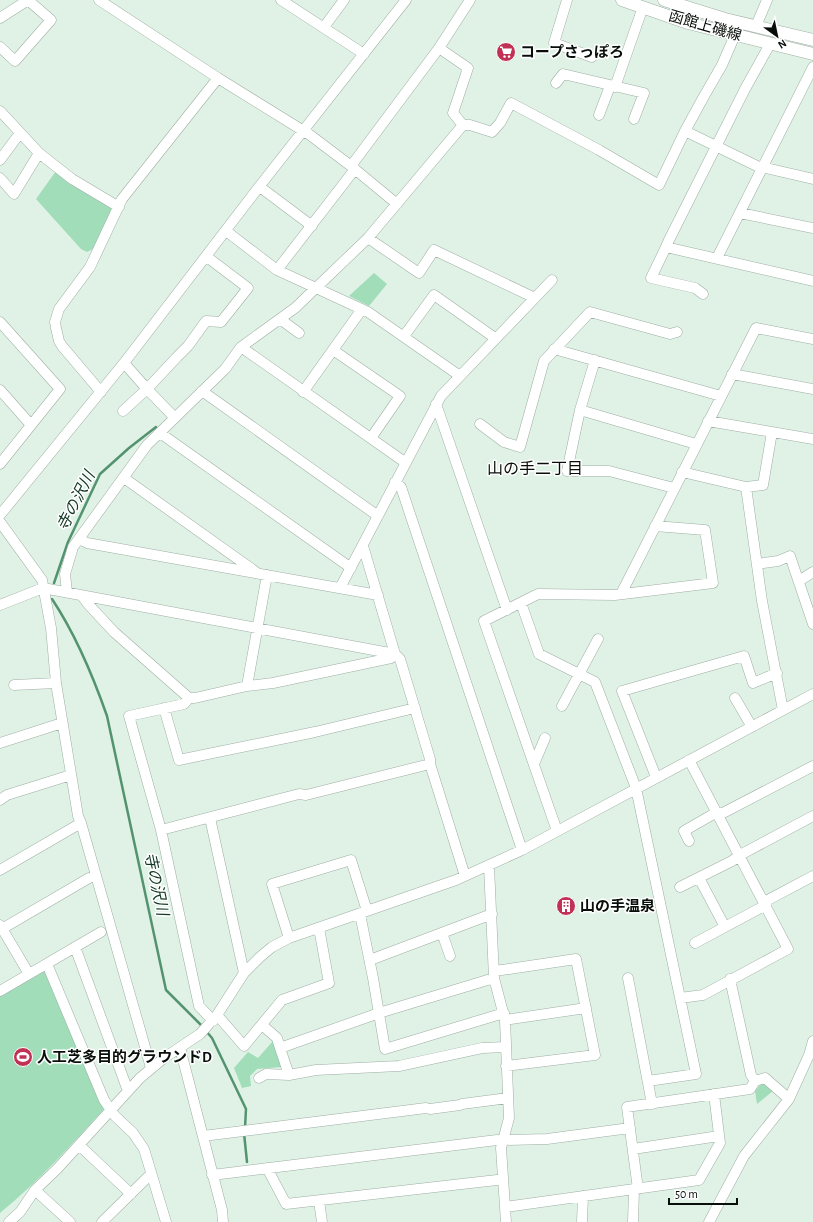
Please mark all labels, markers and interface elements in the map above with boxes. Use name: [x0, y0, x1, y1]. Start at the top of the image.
street label: 函館上磯線: [667, 7, 743, 44]
north arrow: [757, 16, 797, 56]
text: N: [776, 37, 788, 51]
supermarket icon: コープさっぽろ: [495, 41, 517, 63]
place label: コープさっぽろ: [520, 44, 624, 60]
district label: 山の手二丁目: [487, 460, 583, 477]
water label: 寺の沢川: [53, 467, 99, 533]
water label: 寺の沢川: [142, 851, 172, 919]
building icon: 山の手温泉: [555, 895, 577, 917]
place label: 山の手温泉: [580, 898, 655, 914]
sports icon: 人工芝多目的グラウンドD: [12, 1046, 34, 1068]
place label: 人工芝多目的グラウンドD: [37, 1049, 212, 1065]
scale bar: [669, 1180, 737, 1206]
text: 50 m: [675, 1188, 698, 1200]

